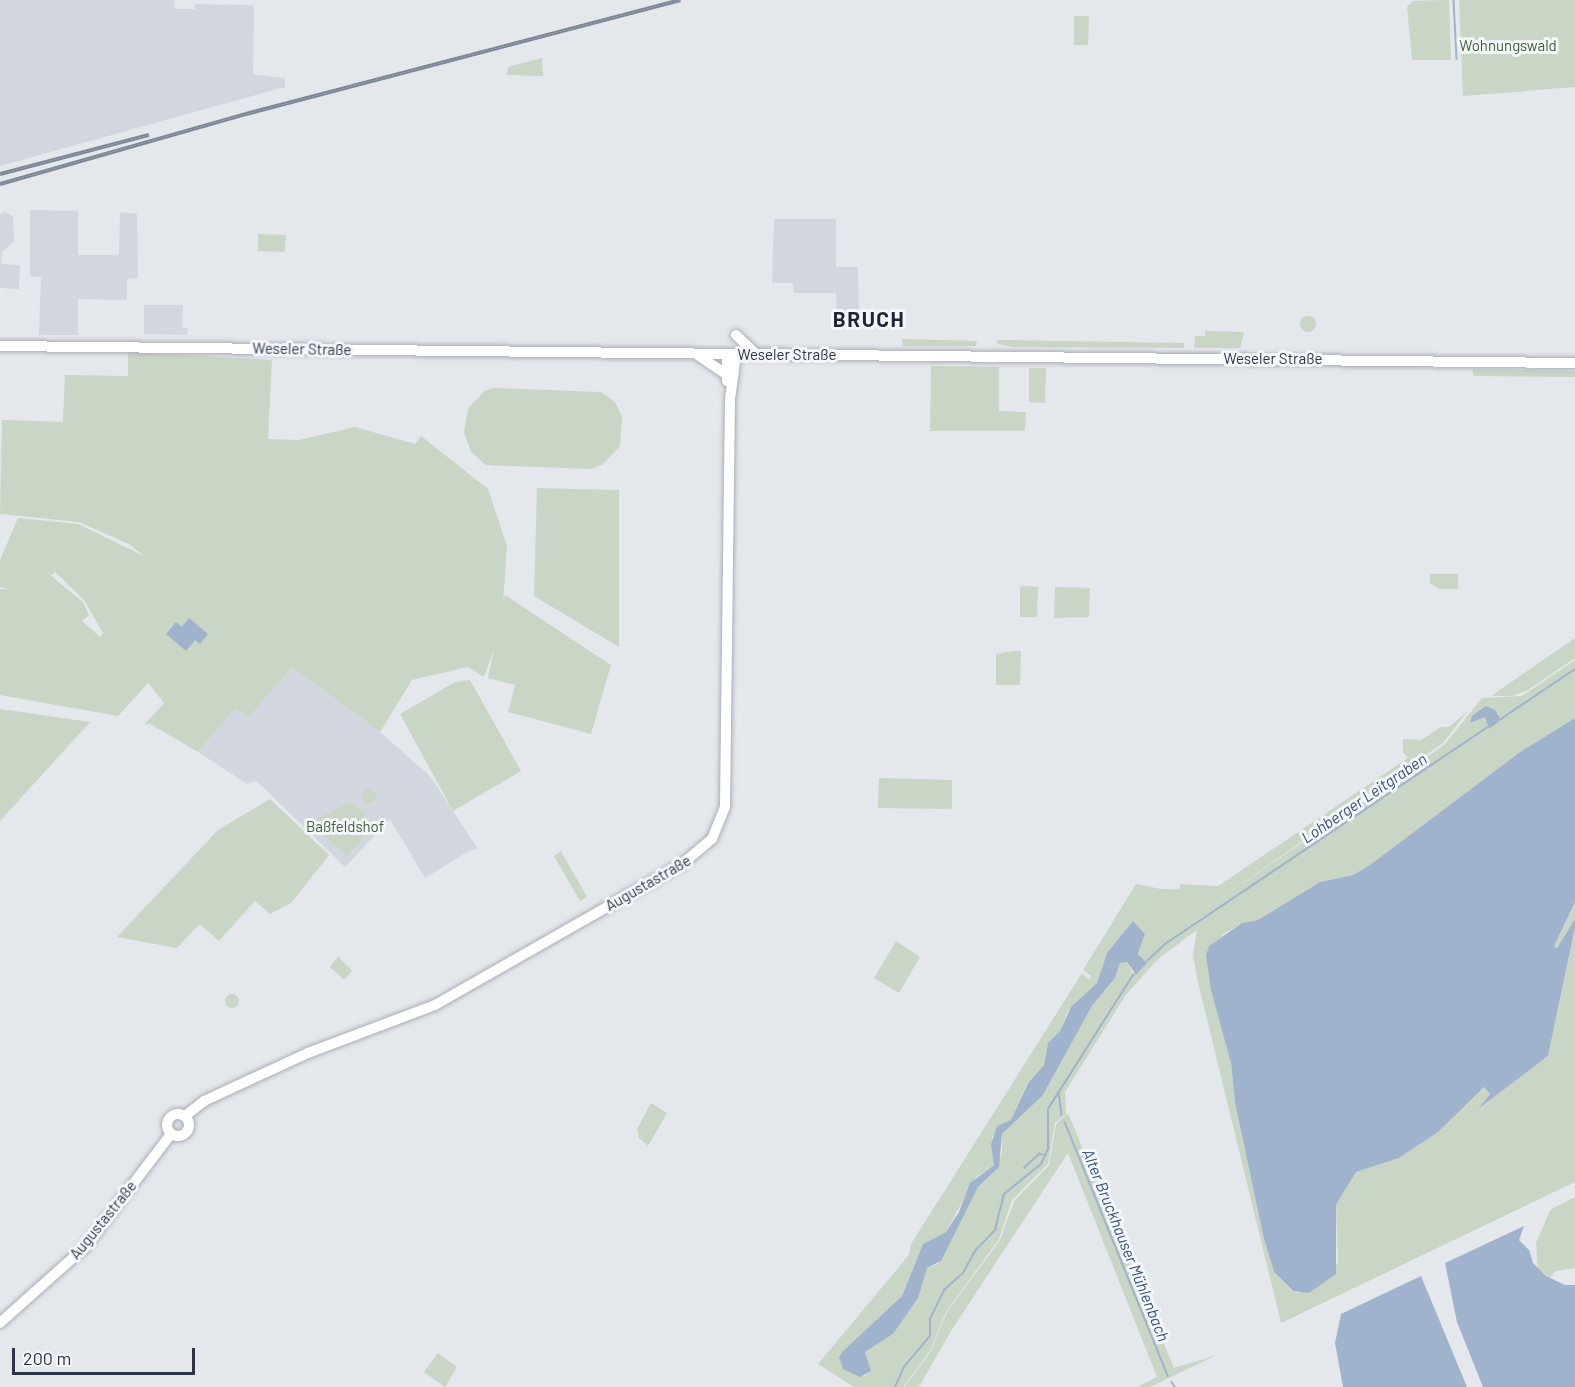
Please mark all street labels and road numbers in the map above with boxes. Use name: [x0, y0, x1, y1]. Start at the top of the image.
street label: Weseler Straße: [252, 339, 352, 359]
street label: Weseler Straße: [737, 346, 837, 364]
street label: Weseler Straße: [1223, 350, 1323, 368]
street label: Augustastraße: [602, 851, 694, 915]
street label: Augustastraße: [66, 1177, 140, 1263]

